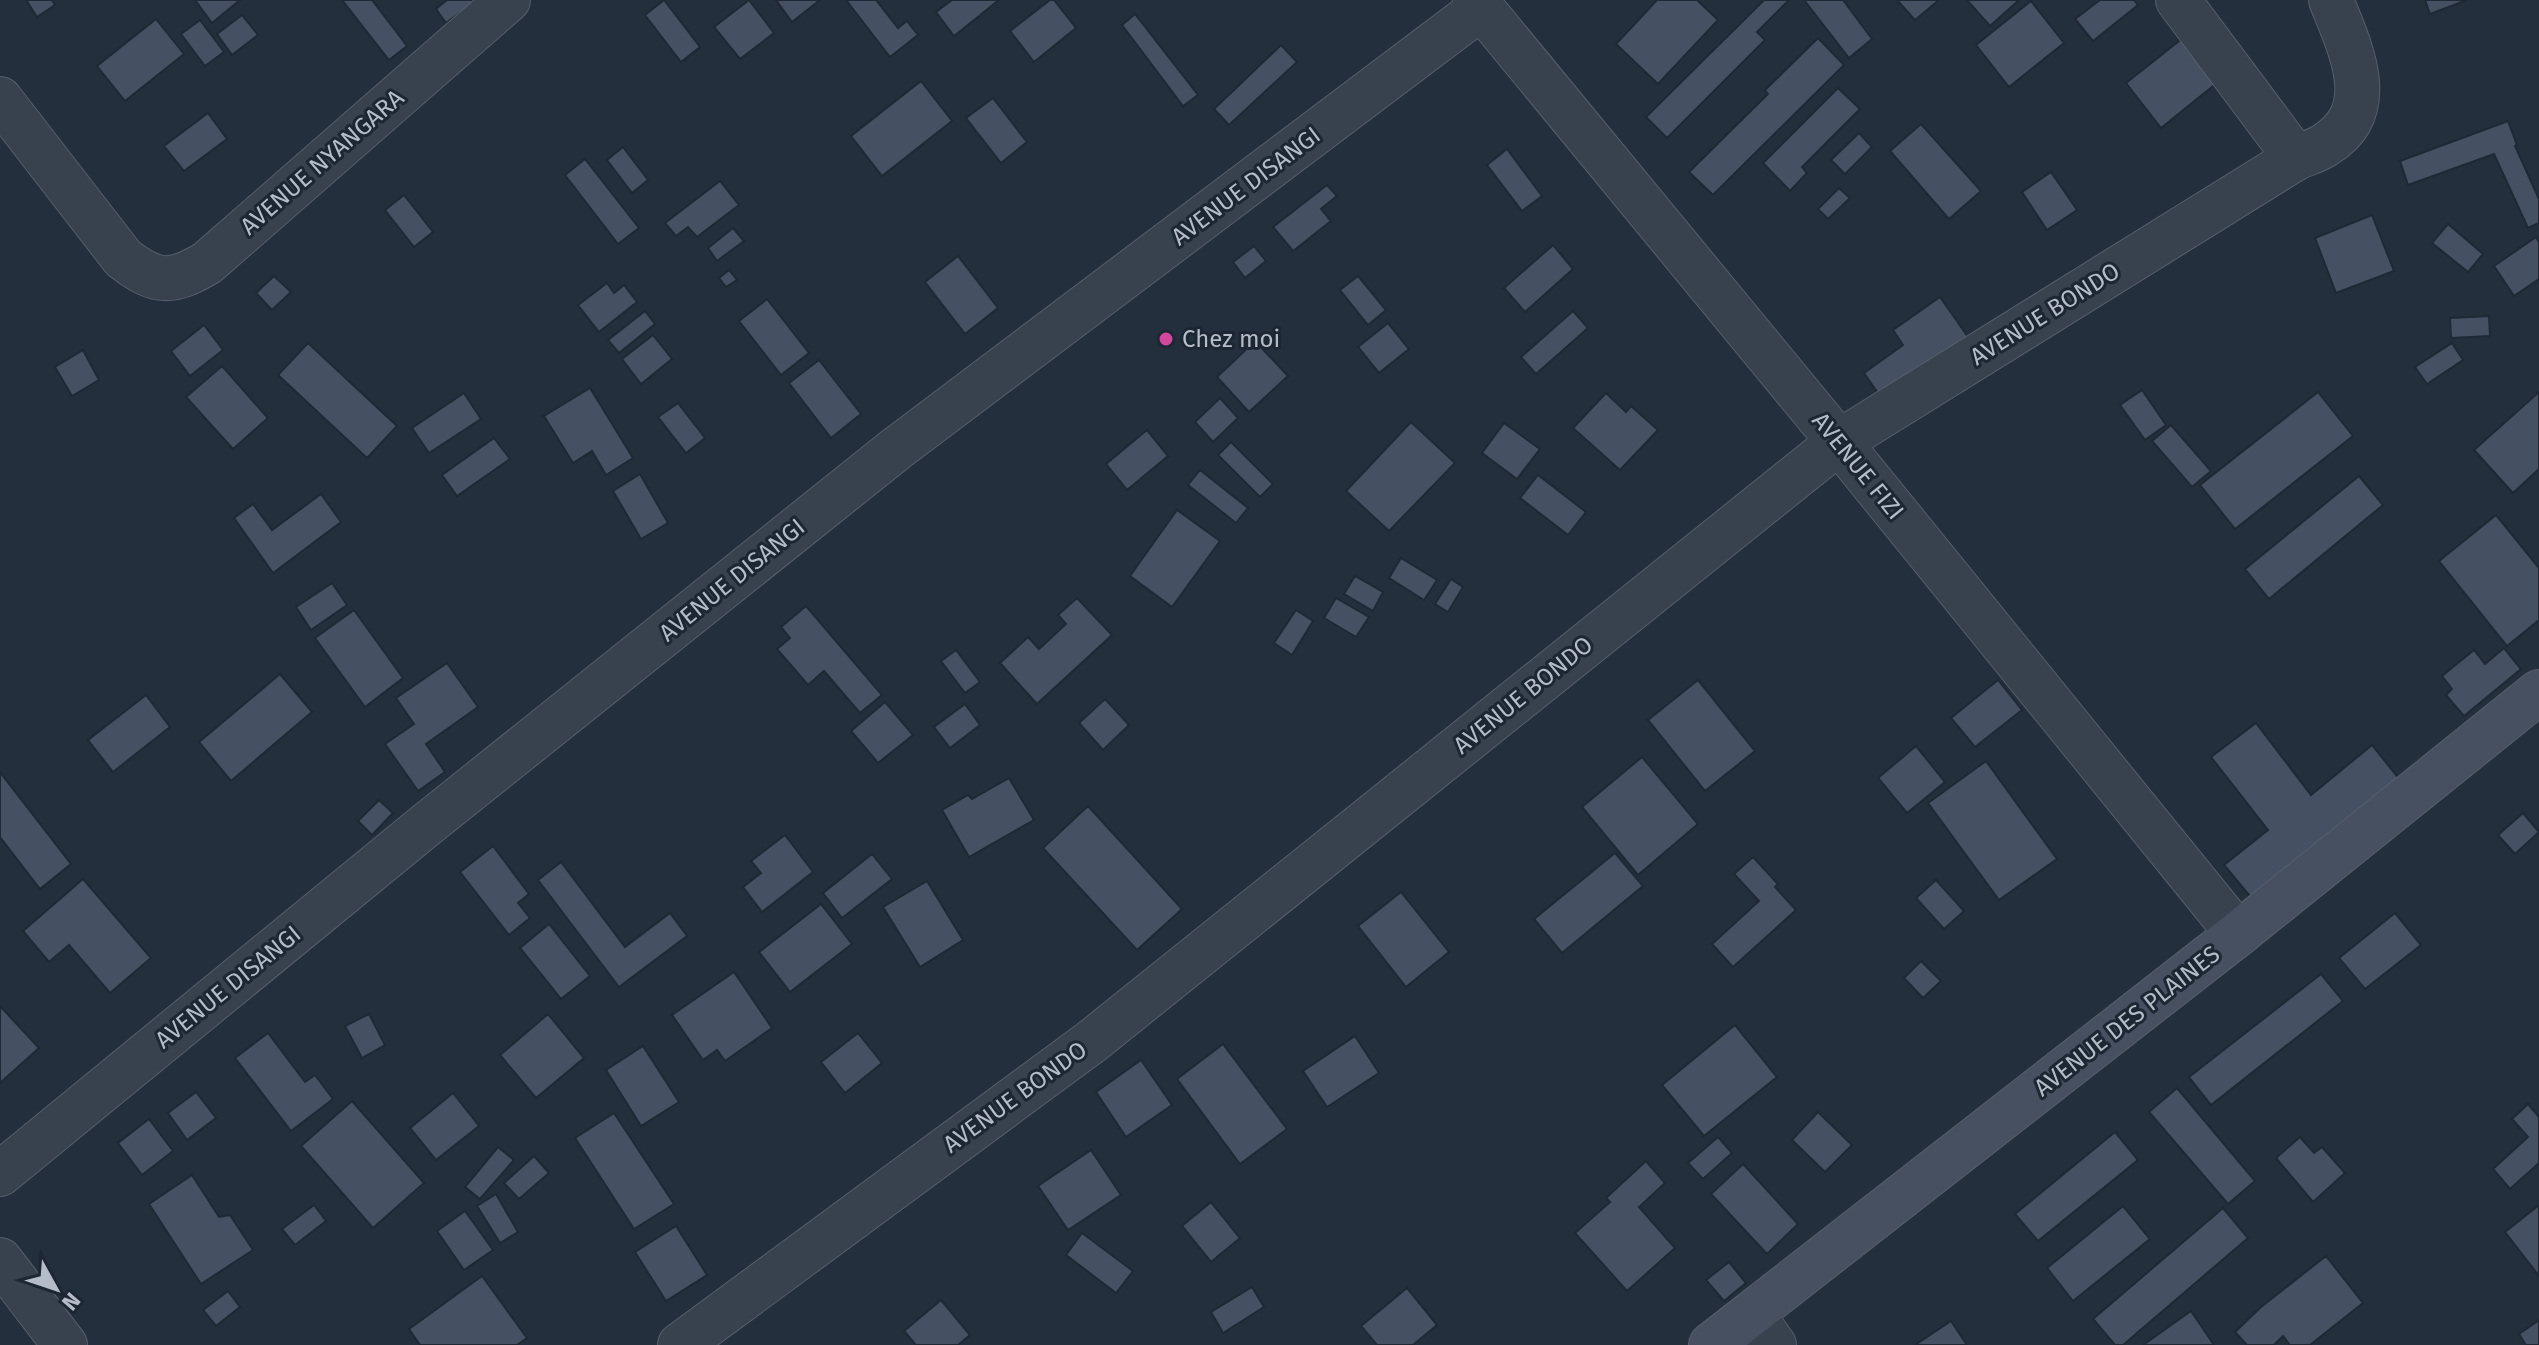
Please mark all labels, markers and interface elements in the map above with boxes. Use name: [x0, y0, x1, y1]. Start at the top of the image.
street label: AVENUE NYANGARA: [235, 83, 409, 240]
street label: AVENUE DISANGI: [1166, 121, 1326, 251]
street label: AVENUE BONDO: [1965, 257, 2125, 371]
place label: Chez moi: [1182, 325, 1280, 353]
marker: Chez moi: [1157, 330, 1175, 348]
street label: AVENUE FIZI: [1806, 407, 1910, 525]
street label: AVENUE DISANGI: [654, 513, 810, 647]
street label: AVENUE BONDO: [1448, 630, 1598, 760]
street label: AVENUE DISANGI: [150, 920, 306, 1054]
street label: AVENUE DES PLAINES: [2029, 940, 2225, 1102]
street label: AVENUE BONDO: [938, 1035, 1092, 1159]
north arrow: [16, 1249, 96, 1329]
text: N: [56, 1287, 86, 1316]

